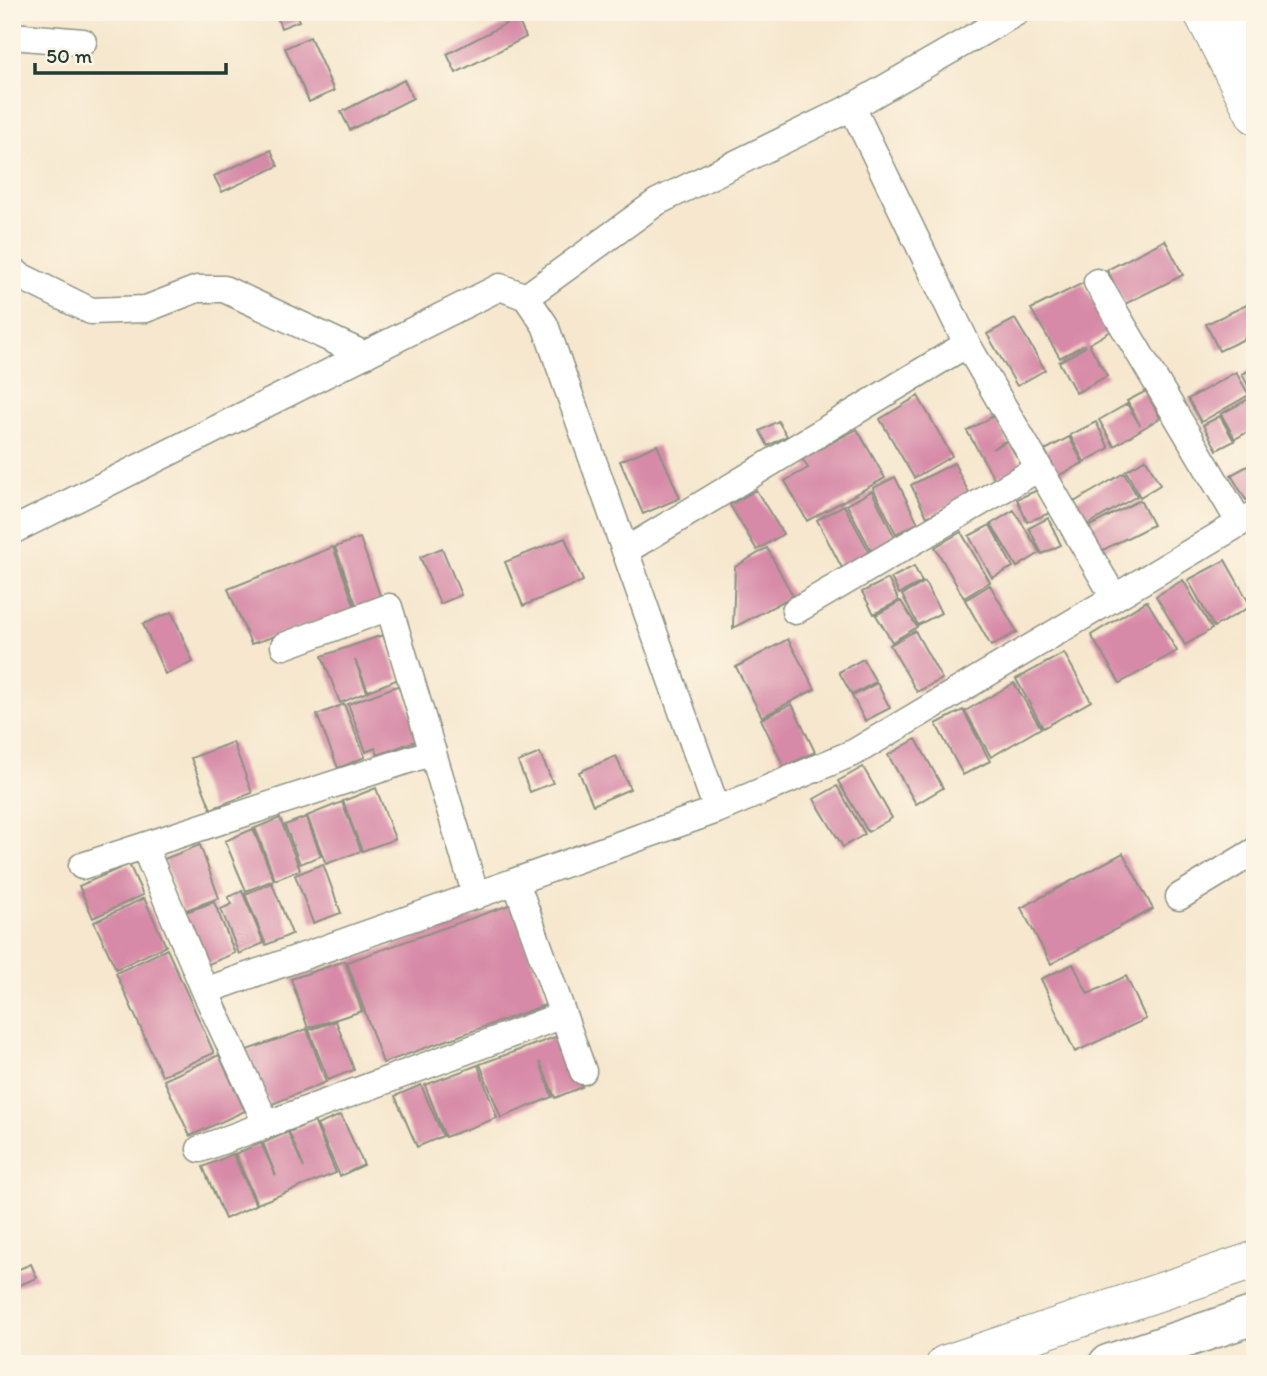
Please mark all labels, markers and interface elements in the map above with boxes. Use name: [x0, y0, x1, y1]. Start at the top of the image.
scale bar: [35, 32, 226, 76]
text: 50 m: [46, 43, 93, 68]

